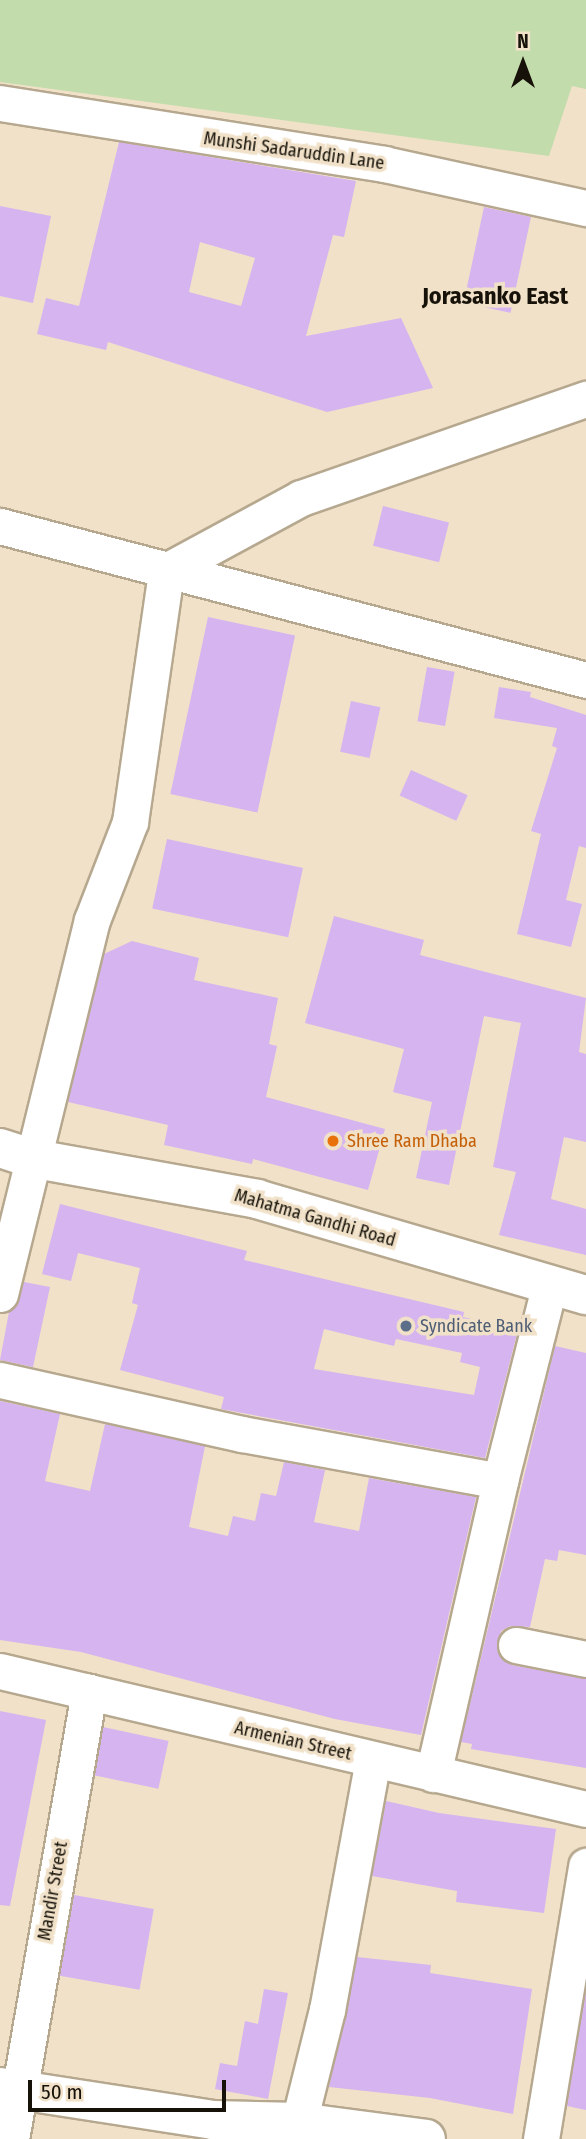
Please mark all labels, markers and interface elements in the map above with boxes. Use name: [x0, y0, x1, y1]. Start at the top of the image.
north arrow: [488, 28, 558, 98]
text: N: [517, 30, 529, 53]
street label: Munshi Sadaruddin Lane: [202, 128, 386, 174]
district label: Jorasanko East: [422, 283, 568, 311]
place label: Shree Ram Dhaba: [347, 1130, 477, 1152]
marker: Shree Ram Dhaba: [325, 1133, 341, 1149]
street label: Mahatma Gandhi Road: [232, 1185, 398, 1251]
place label: Syndicate Bank: [420, 1315, 532, 1337]
marker: Syndicate Bank: [398, 1318, 414, 1334]
street label: Armenian Street: [232, 1717, 354, 1765]
street label: Mandir Street: [34, 1840, 72, 1942]
scale bar: [32, 2066, 229, 2110]
text: 50 m: [41, 2079, 83, 2105]

